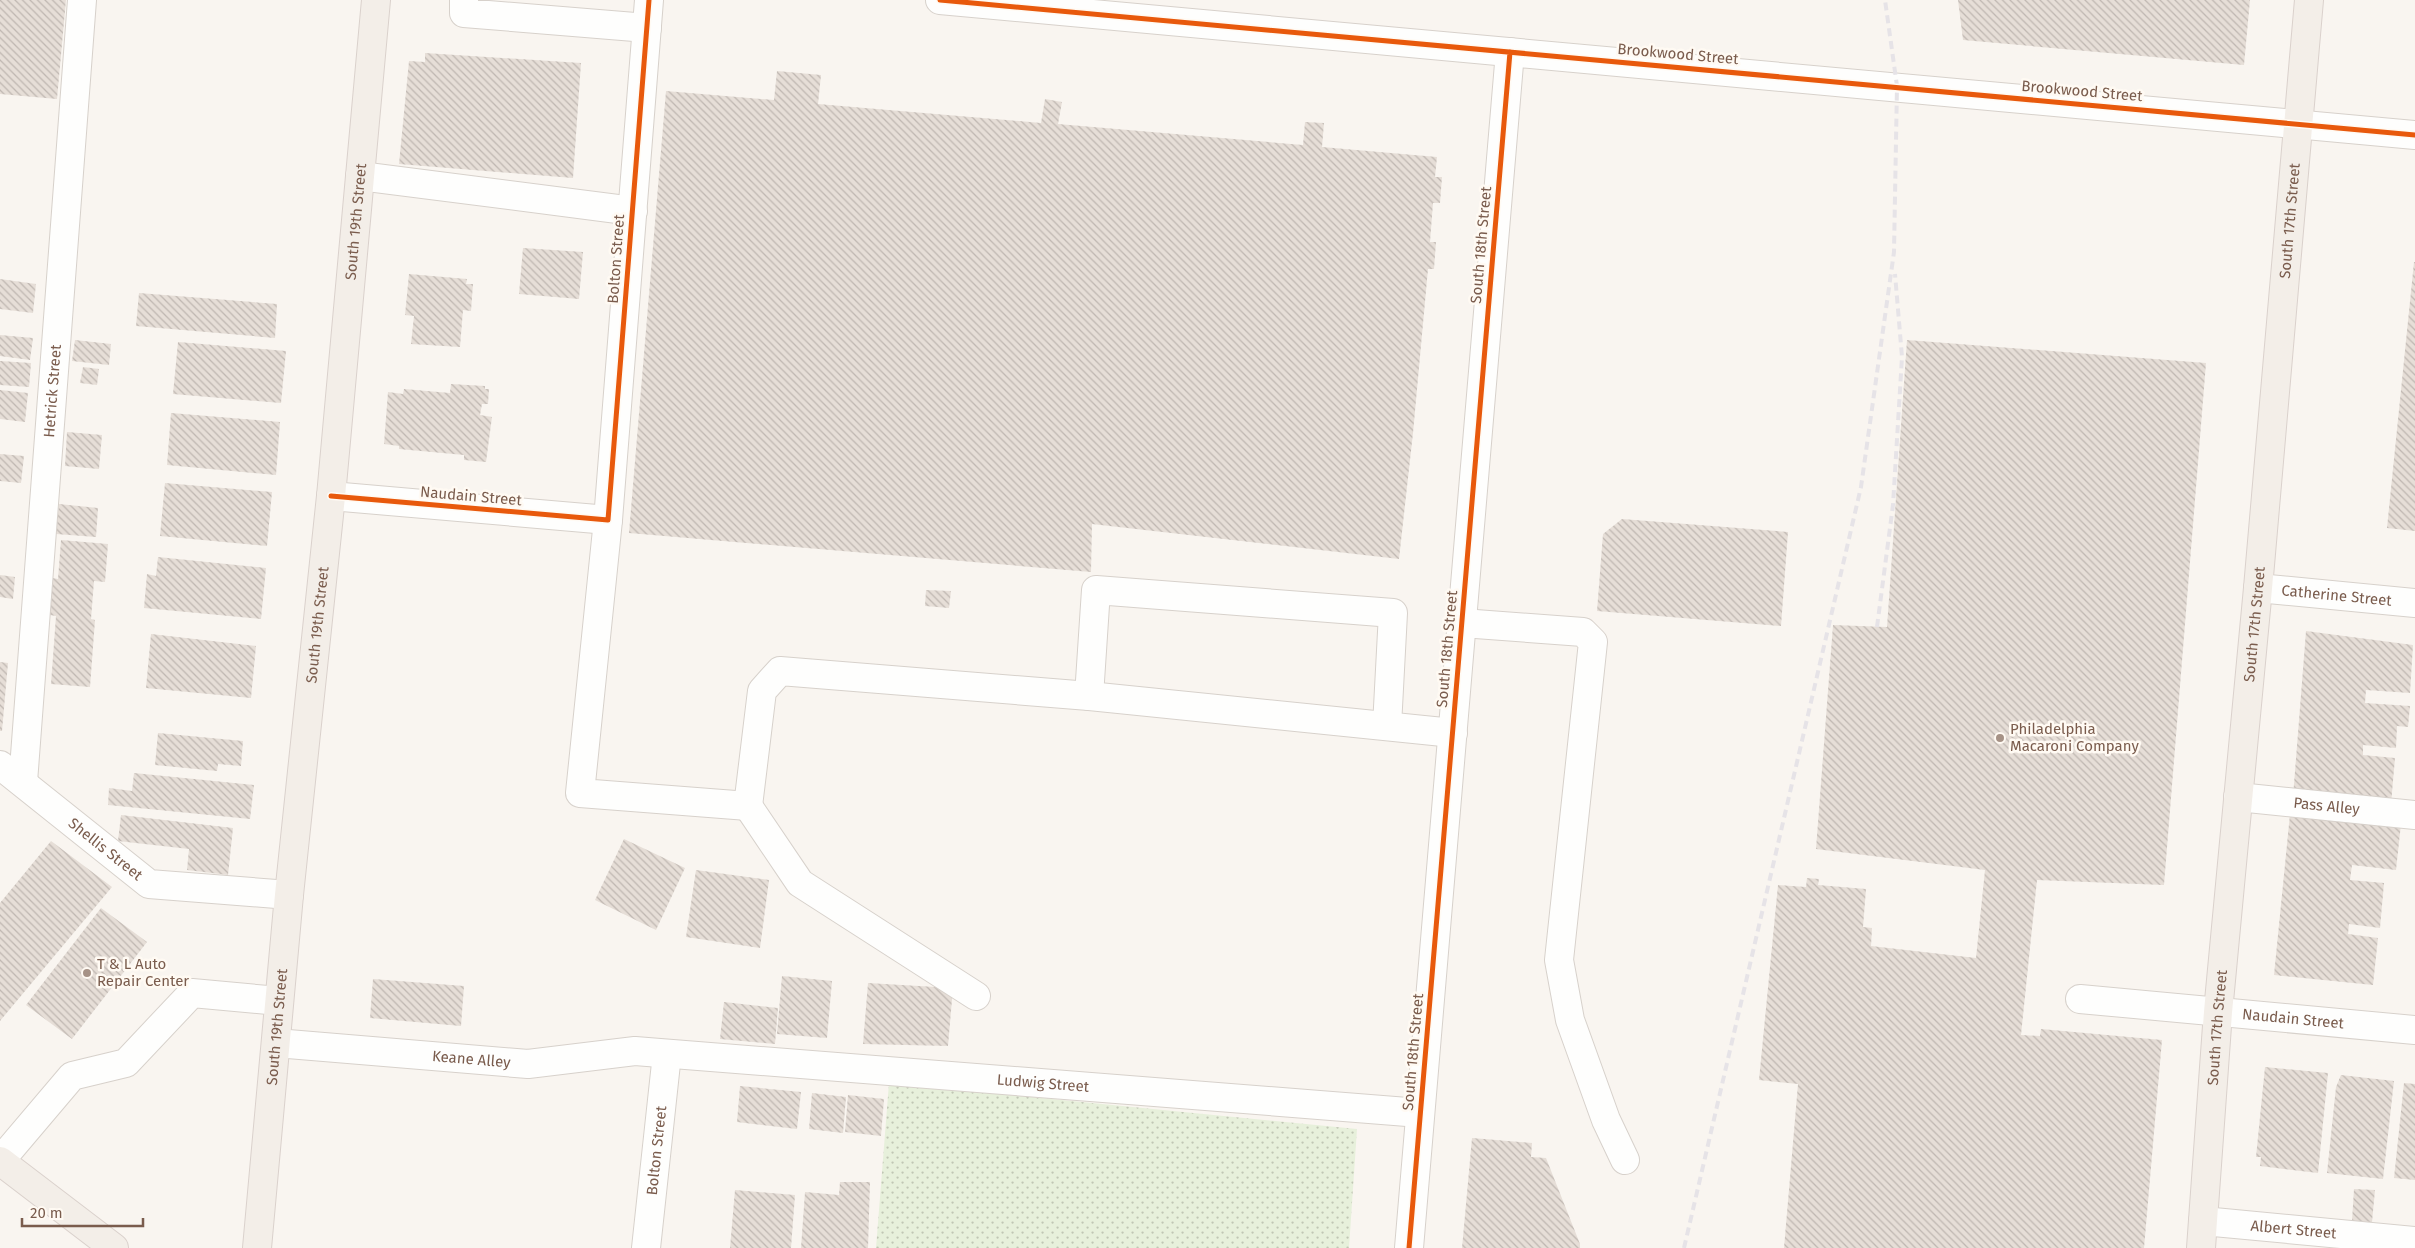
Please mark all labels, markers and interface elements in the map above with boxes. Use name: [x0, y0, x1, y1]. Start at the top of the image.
street label: Brookwood Street: [1617, 40, 1740, 68]
street label: Brookwood Street: [2021, 77, 2144, 105]
street label: South 19th Street: [342, 162, 370, 281]
street label: South 17th Street: [2276, 162, 2304, 279]
street label: South 18th Street: [1467, 185, 1495, 304]
street label: Bolton Street: [604, 213, 628, 304]
street label: Hetrick Street: [40, 343, 65, 438]
street label: Naudain Street: [419, 483, 523, 509]
street label: South 19th Street: [302, 565, 333, 684]
street label: South 17th Street: [2240, 565, 2269, 683]
street label: Catherine Street: [2281, 581, 2393, 610]
street label: South 18th Street: [1433, 589, 1461, 708]
place label: Philadelphia Macaroni Company: [2010, 720, 2139, 755]
marker: Philadelphia Macaroni Company: [1994, 732, 2006, 744]
street label: Pass Alley: [2292, 794, 2361, 818]
street label: Shellis Street: [65, 814, 147, 885]
place label: T & L Auto Repair Center: [97, 955, 189, 990]
marker: T & L Auto Repair Center: [81, 967, 93, 979]
street label: South 19th Street: [263, 967, 291, 1086]
street label: South 17th Street: [2204, 968, 2231, 1086]
street label: South 18th Street: [1399, 992, 1427, 1111]
street label: Naudain Street: [2241, 1005, 2345, 1032]
street label: Keane Alley: [431, 1047, 512, 1072]
street label: Ludwig Street: [996, 1071, 1090, 1096]
street label: Bolton Street: [643, 1104, 670, 1196]
scale bar: [22, 1196, 144, 1228]
text: 20 m: [30, 1204, 63, 1222]
street label: Albert Street: [2250, 1217, 2338, 1243]

